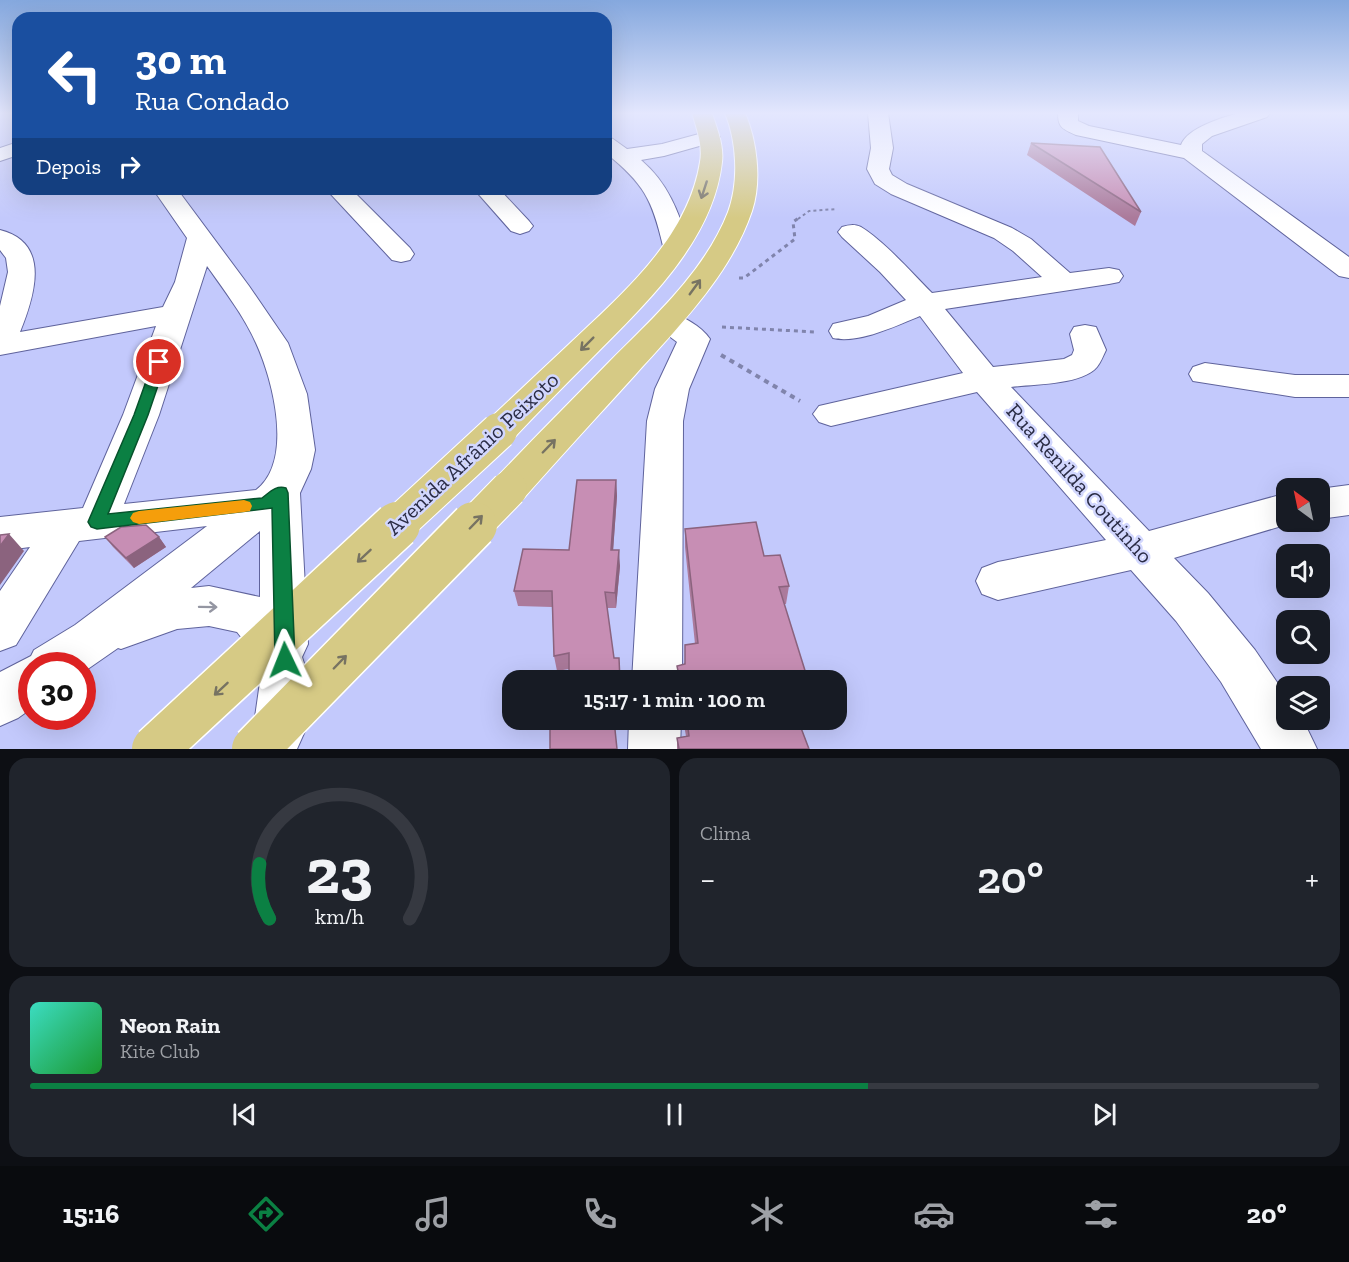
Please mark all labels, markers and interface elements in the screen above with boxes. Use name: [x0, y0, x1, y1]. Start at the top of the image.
text: 30 m: [135, 34, 226, 85]
icon: left: [36, 36, 114, 114]
text: Rua Condado: [135, 85, 289, 117]
icon: right: [113, 150, 146, 183]
text: Depois: [36, 153, 101, 180]
one-way arrow: [698, 180, 709, 199]
one-way arrow: [688, 279, 701, 295]
pin: [133, 336, 184, 387]
one-way arrow: [580, 336, 595, 351]
icon: arrive: [142, 345, 175, 378]
street label: Avenida Afrânio Peixoto: [380, 366, 564, 541]
street label: Rua Renilda Coutinho: [1001, 398, 1159, 569]
one-way arrow: [542, 439, 556, 454]
north arrow: [1276, 478, 1330, 532]
map controls: [1276, 478, 1330, 730]
one-way arrow: [468, 515, 483, 530]
button: sound: [1276, 544, 1330, 598]
one-way arrow: [356, 549, 371, 563]
one-way arrow: [197, 601, 217, 613]
button: search: [1276, 610, 1330, 664]
position arrow: [253, 628, 317, 692]
speed limit sign: 30: [18, 652, 96, 730]
one-way arrow: [332, 655, 346, 670]
button: layers: [1276, 676, 1330, 730]
one-way arrow: [213, 682, 228, 696]
text: 15:17 · 1 min · 100 m: [584, 686, 765, 713]
text: Clima: [700, 821, 751, 845]
text: 23: [306, 834, 373, 909]
text: 20°: [977, 851, 1044, 905]
text: −: [700, 859, 715, 898]
text: +: [1305, 859, 1319, 898]
text: km/h: [315, 905, 364, 930]
text: Neon Rain: [120, 1012, 220, 1039]
text: Kite Club: [120, 1039, 200, 1063]
icon: previous: [228, 1098, 261, 1131]
icon: pause: [658, 1098, 691, 1131]
icon: next: [1088, 1098, 1121, 1131]
icon: directions: [245, 1193, 287, 1235]
icon: music: [412, 1193, 454, 1235]
icon: phone: [579, 1193, 621, 1235]
icon: climate: [746, 1193, 788, 1235]
icon: car: [913, 1193, 955, 1235]
icon: filters: [1080, 1193, 1122, 1235]
text: 15:16: [63, 1198, 120, 1230]
text: 20°: [1247, 1198, 1286, 1230]

